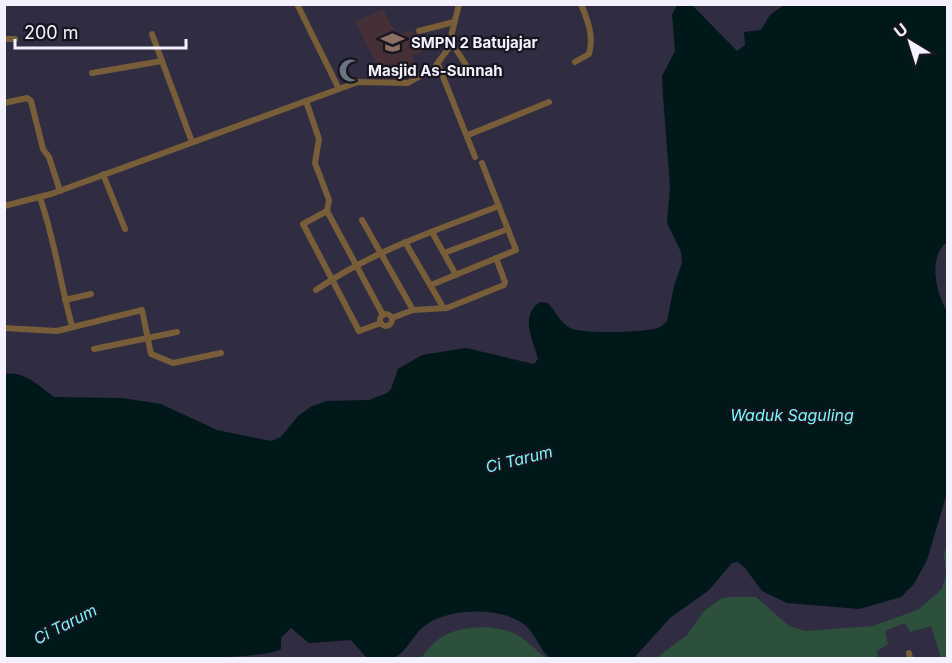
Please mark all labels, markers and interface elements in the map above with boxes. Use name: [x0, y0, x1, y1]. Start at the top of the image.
scale bar: [15, 12, 186, 50]
north arrow: [880, 12, 940, 72]
text: U: [890, 19, 912, 42]
text: 200 m: [24, 22, 79, 43]
school or university icon: SMPN 2 Batujajar: [380, 30, 406, 56]
place label: SMPN 2 Batujajar: [411, 33, 538, 52]
mosque icon: Masjid As-Sunnah: [337, 58, 363, 84]
place label: Masjid As-Sunnah: [368, 61, 503, 80]
water label: Waduk Saguling: [730, 405, 854, 425]
water label: Ci Tarum: [483, 441, 555, 477]
water label: Ci Tarum: [30, 600, 100, 648]

